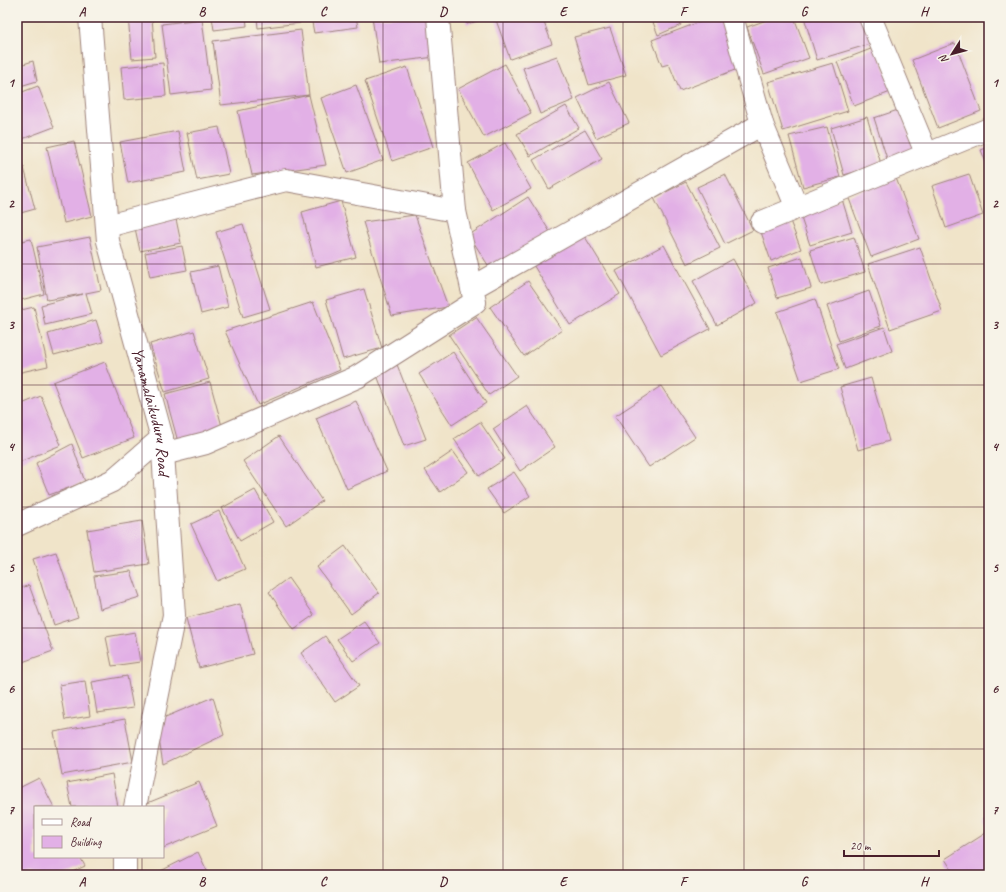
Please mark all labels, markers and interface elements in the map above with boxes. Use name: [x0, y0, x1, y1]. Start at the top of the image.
text: A: [79, 4, 87, 20]
text: B: [199, 4, 207, 20]
text: C: [320, 4, 328, 20]
text: D: [439, 4, 448, 20]
text: E: [560, 4, 569, 20]
text: F: [680, 4, 689, 20]
text: G: [801, 4, 809, 20]
text: H: [920, 4, 930, 20]
north arrow: [932, 34, 972, 74]
text: N: [935, 51, 952, 67]
text: 1: [8, 75, 16, 91]
text: 1: [992, 75, 1000, 91]
text: 2: [8, 196, 15, 212]
text: 2: [992, 196, 999, 212]
text: 3: [8, 317, 15, 333]
text: 3: [992, 317, 999, 333]
street label: Yanamalaikuduru Road: [127, 345, 175, 479]
text: 4: [8, 439, 16, 455]
text: 4: [992, 439, 1000, 455]
text: 5: [8, 560, 15, 576]
text: 5: [992, 560, 999, 576]
text: 6: [8, 681, 15, 697]
text: 6: [992, 681, 999, 697]
text: 7: [8, 802, 15, 818]
text: 7: [992, 802, 999, 818]
legend: [34, 806, 164, 858]
text: Road: [70, 814, 92, 830]
scale bar: [844, 832, 939, 858]
text: Building: [70, 834, 102, 850]
text: 20 m: [850, 838, 872, 854]
text: A: [79, 874, 87, 890]
text: B: [199, 874, 207, 890]
text: C: [320, 874, 328, 890]
text: D: [439, 874, 448, 890]
text: E: [560, 874, 569, 890]
text: F: [680, 874, 689, 890]
text: G: [801, 874, 809, 890]
text: H: [920, 874, 930, 890]

